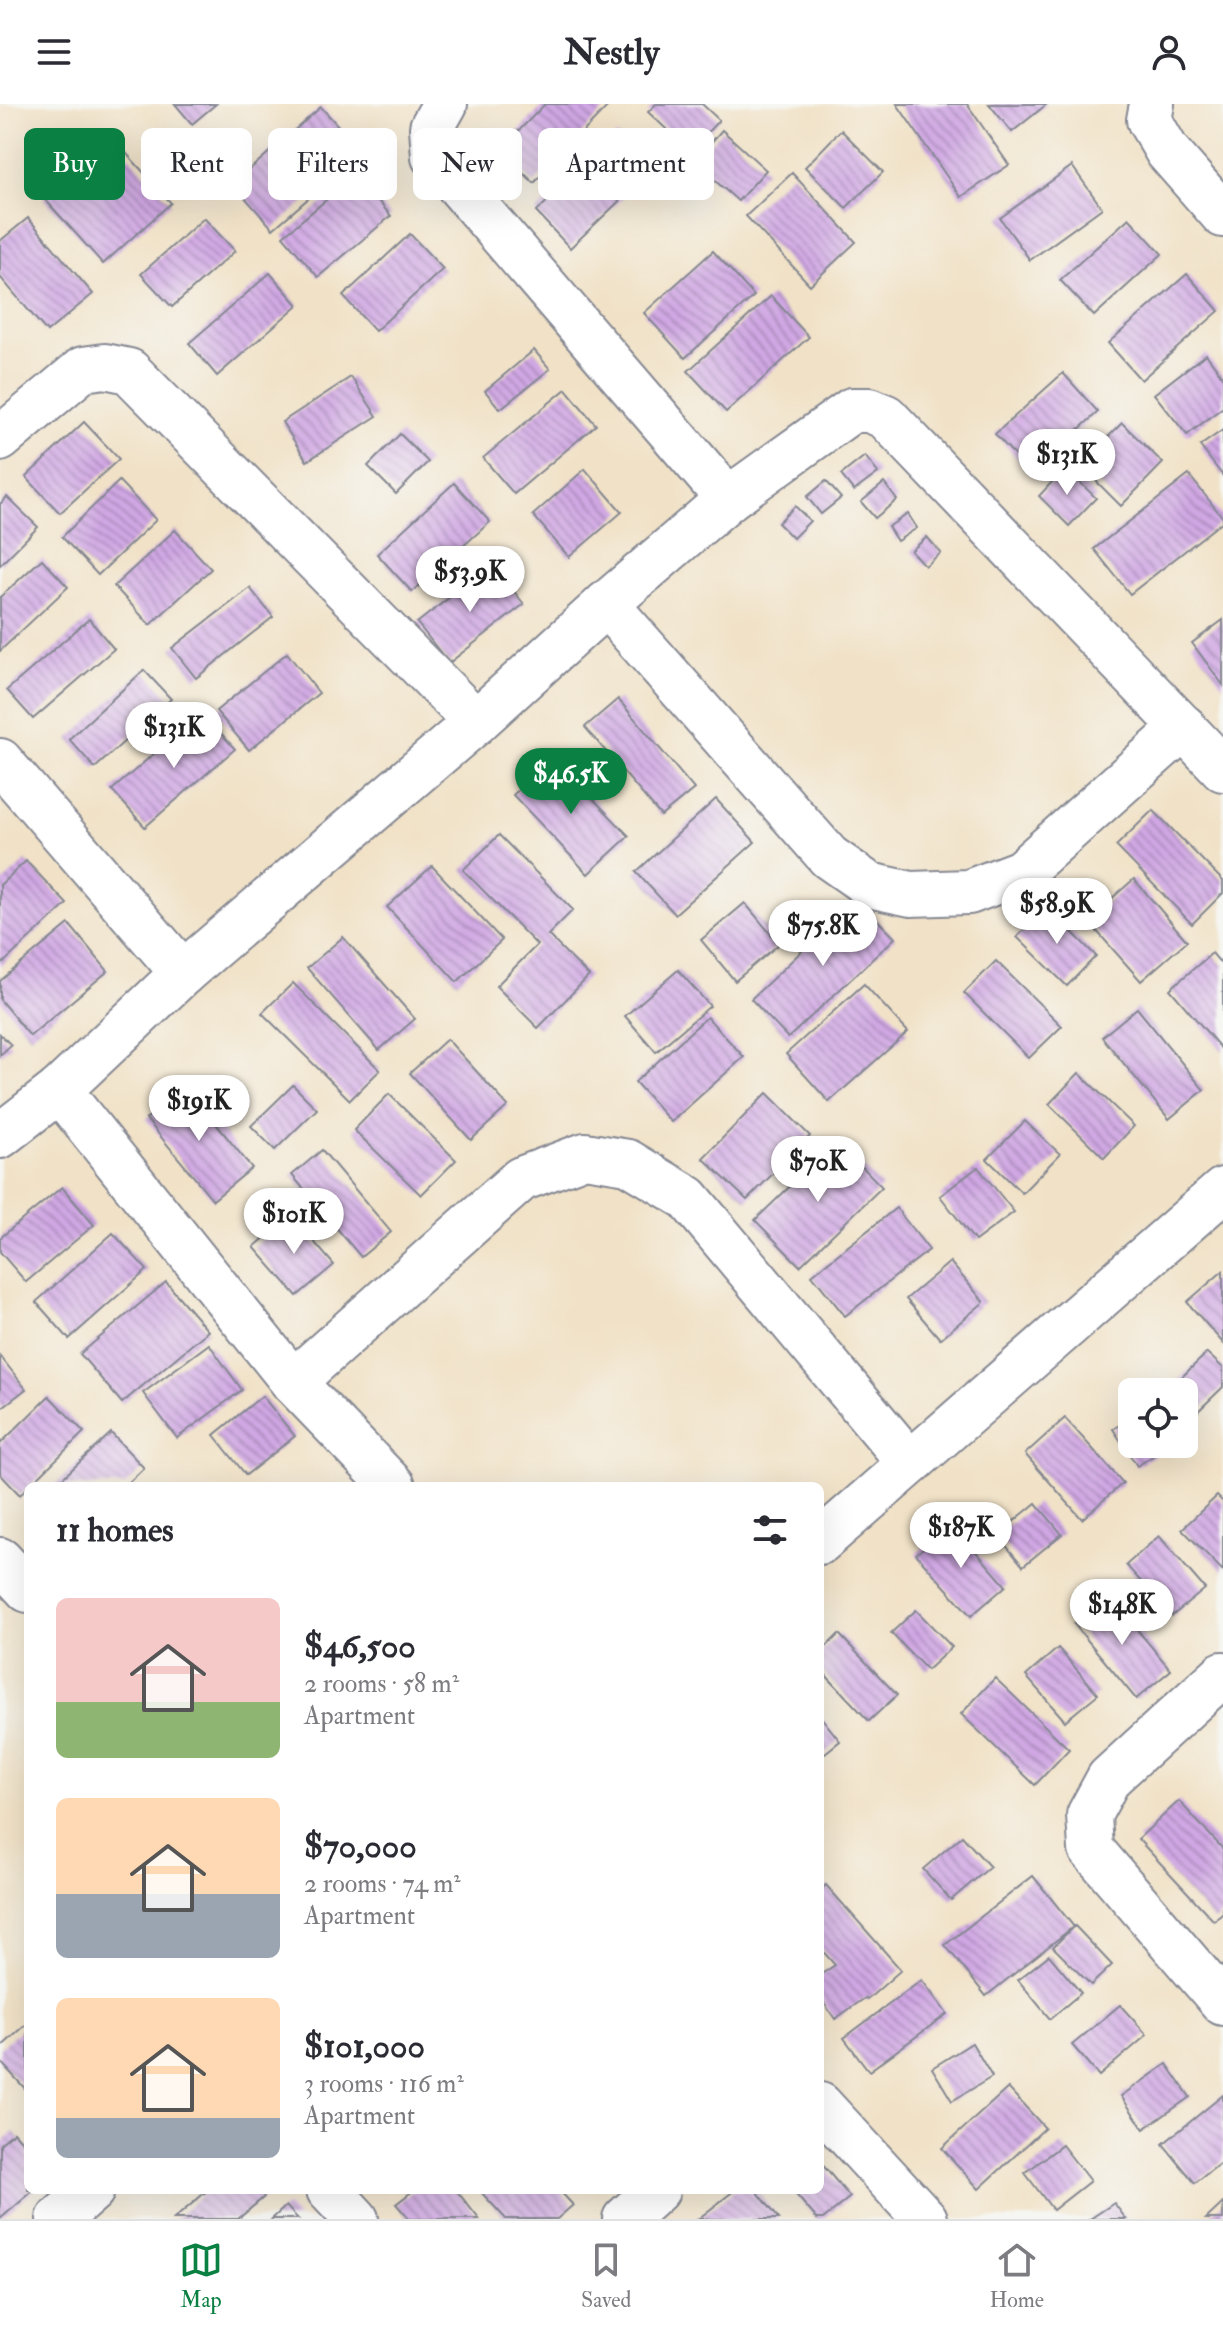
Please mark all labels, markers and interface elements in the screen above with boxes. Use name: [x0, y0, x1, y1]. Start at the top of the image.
icon: menu: [32, 30, 76, 74]
text: Nestly: [564, 30, 659, 75]
icon: person: [1147, 30, 1191, 74]
chip: Buy: [24, 128, 125, 200]
chip: Rent: [141, 128, 252, 200]
chip: Filters: [268, 128, 397, 200]
chip: New: [413, 128, 522, 200]
chip: Apartment: [538, 128, 714, 200]
pin: $131K: [1011, 429, 1123, 497]
text: $131K: [1036, 439, 1098, 471]
pin: $53.9K: [405, 546, 535, 614]
text: $53.9K: [434, 556, 506, 588]
pin: $131K: [118, 702, 230, 770]
text: $131K: [143, 712, 205, 744]
pin: $46.5K: [506, 748, 636, 816]
text: $46.5K: [533, 758, 609, 790]
pin: $58.9K: [992, 878, 1122, 946]
text: $58.9K: [1020, 888, 1094, 920]
pin: $75.8K: [758, 900, 888, 968]
text: $75.8K: [786, 910, 860, 942]
pin: $191K: [143, 1075, 255, 1143]
text: $191K: [167, 1085, 231, 1117]
pin: $70K: [771, 1136, 865, 1204]
text: $70K: [789, 1146, 847, 1178]
pin: $101K: [238, 1188, 350, 1256]
text: $101K: [262, 1198, 326, 1230]
map controls: [1118, 1378, 1198, 1458]
button: locate: [1118, 1378, 1198, 1458]
pin: $187K: [905, 1502, 1017, 1570]
icon: filters: [748, 1508, 792, 1552]
text: 11 homes: [56, 1509, 174, 1552]
text: $187K: [928, 1512, 994, 1544]
pin: $148K: [1066, 1579, 1178, 1647]
text: $148K: [1088, 1589, 1156, 1621]
text: $46,500: [304, 1625, 416, 1668]
icon: home: [120, 1630, 216, 1726]
text: 2 rooms · 58 m²: [304, 1668, 459, 1700]
text: Apartment: [304, 1700, 415, 1732]
text: $70,000: [304, 1825, 417, 1868]
icon: home: [120, 1830, 216, 1926]
text: 2 rooms · 74 m²: [304, 1868, 461, 1900]
text: Apartment: [304, 1900, 415, 1932]
text: $101,000: [304, 2025, 425, 2068]
icon: home: [120, 2030, 216, 2126]
text: 3 rooms · 116 m²: [304, 2068, 464, 2100]
text: Apartment: [304, 2100, 415, 2132]
tab: Map: [179, 2238, 223, 2314]
tab: Saved: [581, 2238, 631, 2314]
tab: Home: [989, 2238, 1044, 2314]

